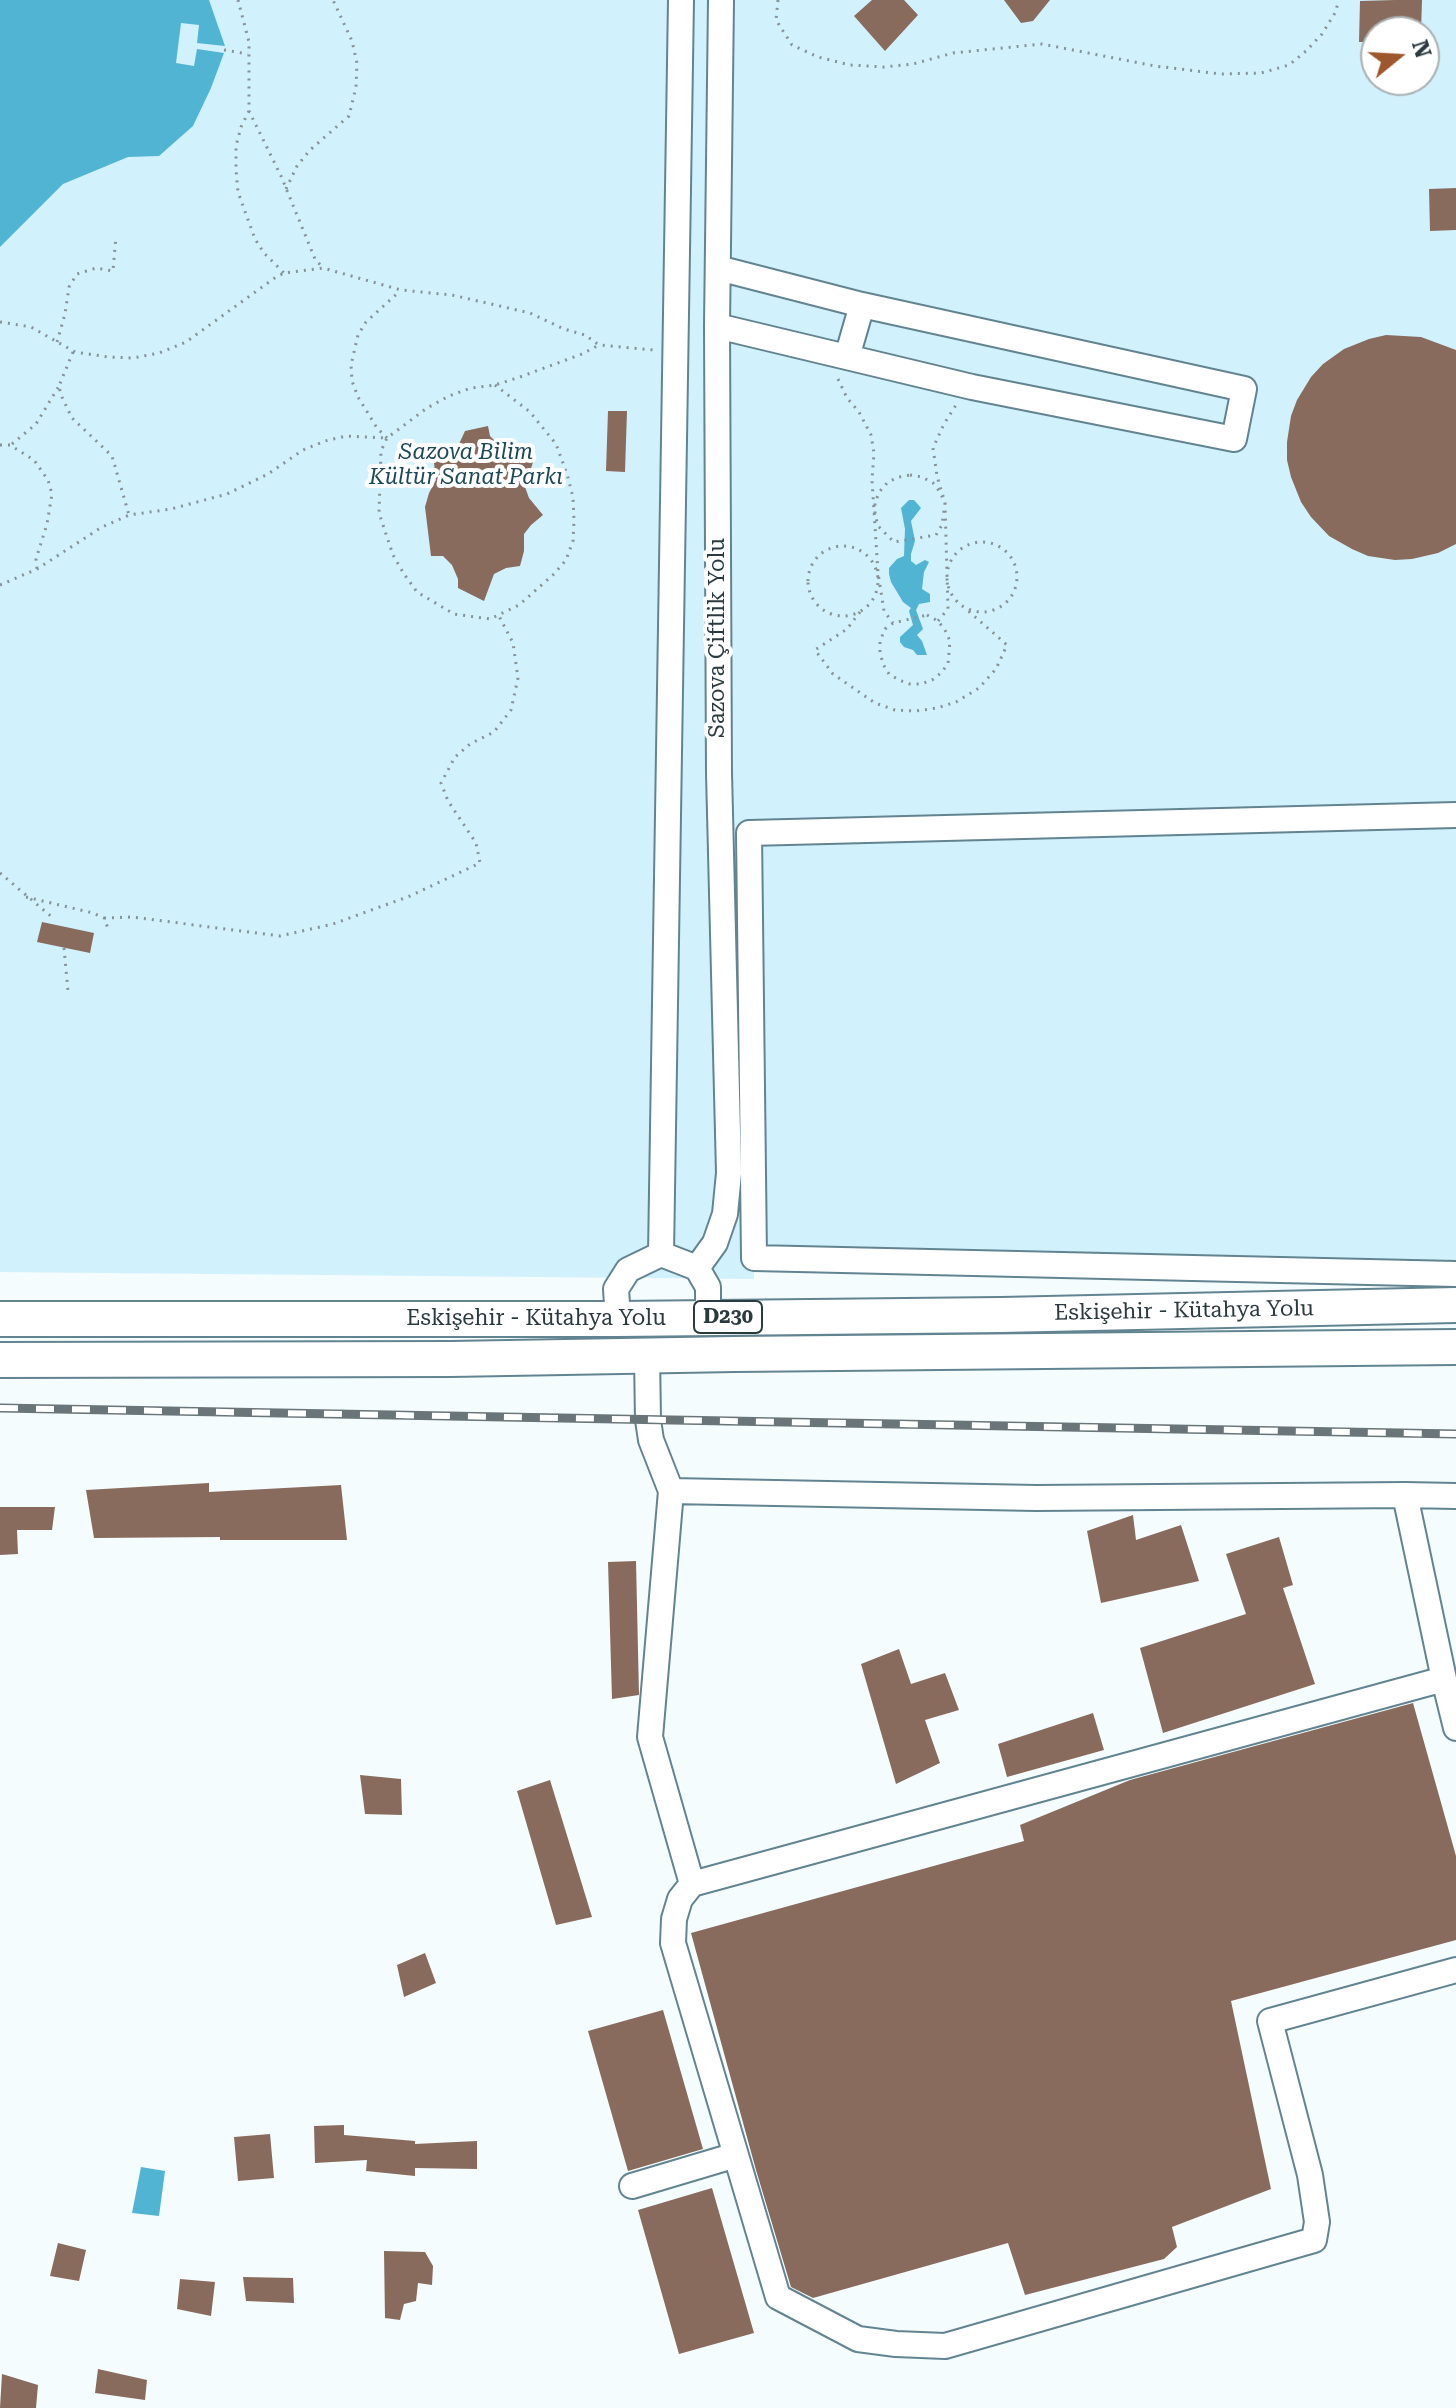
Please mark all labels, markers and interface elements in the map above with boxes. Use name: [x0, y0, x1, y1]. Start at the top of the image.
north arrow: [1360, 16, 1440, 96]
text: N: [1407, 37, 1436, 61]
park label: Sazova Bilim Kültür Sanat Parkı: [369, 440, 563, 492]
street label: Sazova Çiftlik Yolu: [705, 538, 731, 738]
street label: Eskişehir - Kütahya Yolu: [1054, 1296, 1314, 1326]
road number: D230: [694, 1301, 762, 1333]
street label: Eskişehir - Kütahya Yolu: [406, 1306, 666, 1332]

